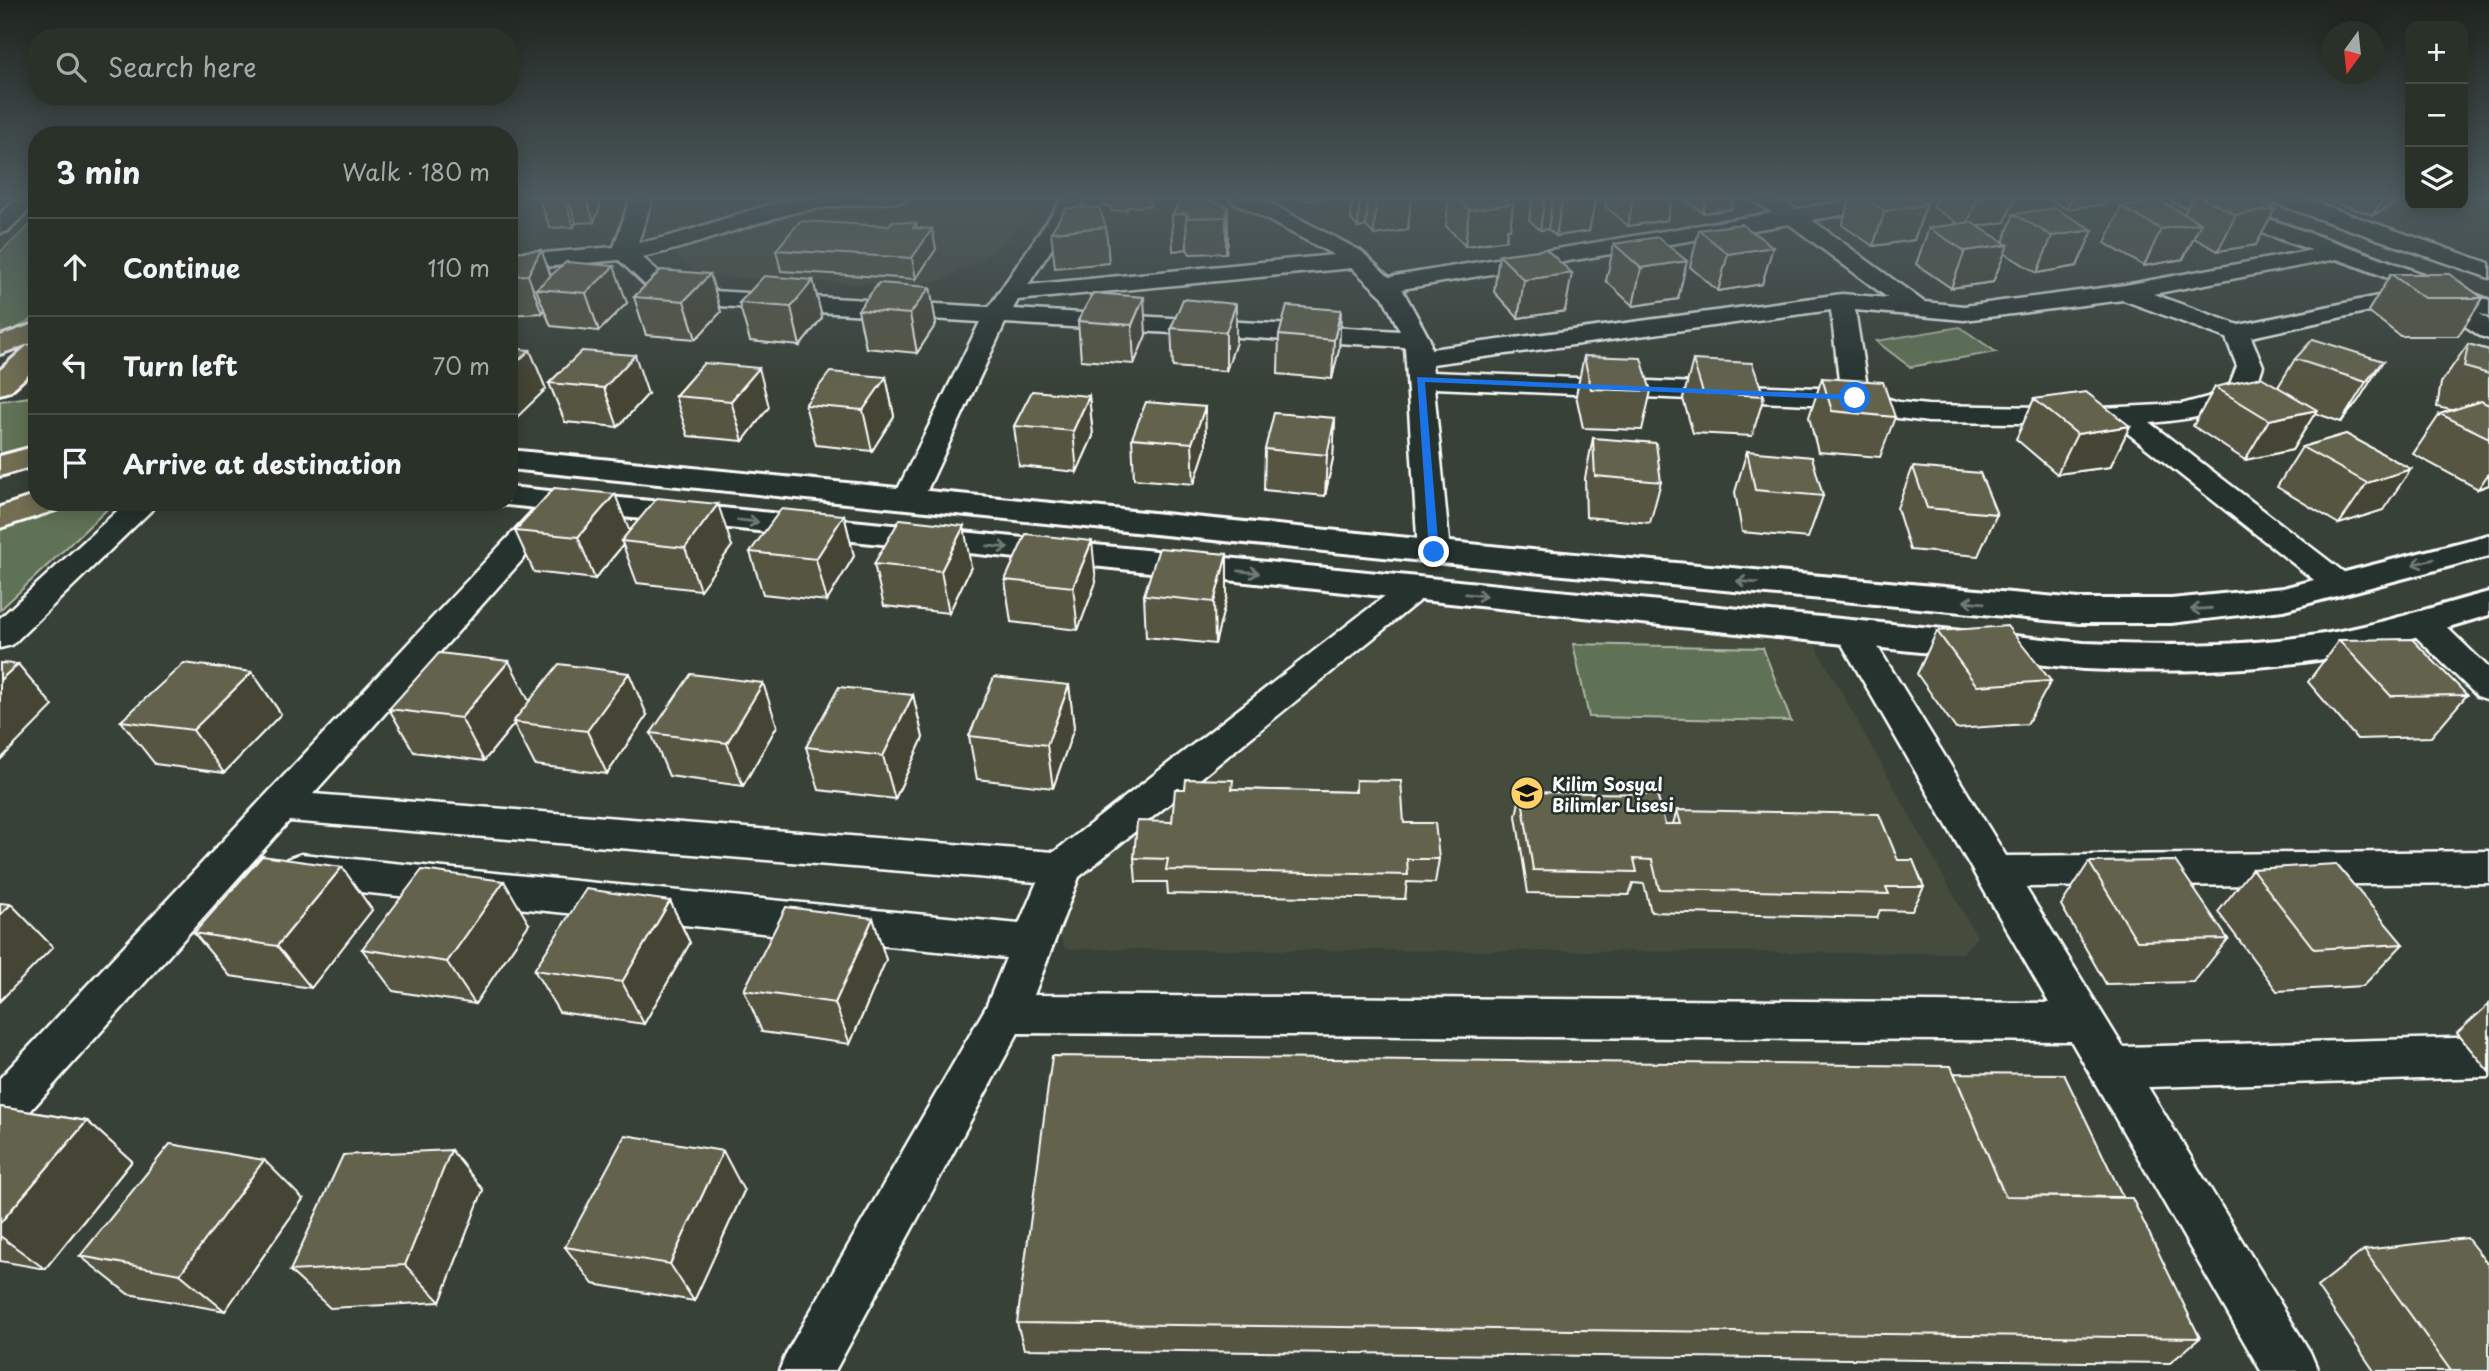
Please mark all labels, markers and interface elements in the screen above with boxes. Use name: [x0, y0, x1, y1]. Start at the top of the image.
north arrow: [2321, 21, 2384, 84]
map controls: [2405, 21, 2468, 210]
button: +: [2405, 21, 2468, 84]
search box: [28, 28, 518, 105]
text: Search here: [108, 47, 257, 86]
icon: search: [52, 48, 90, 86]
button: −: [2405, 84, 2468, 147]
button: layers: [2405, 147, 2468, 210]
text: 3 min: [56, 149, 141, 194]
text: Walk · 180 m: [342, 154, 490, 189]
icon: ahead: [56, 248, 94, 286]
text: Continue: [123, 248, 240, 287]
text: 110 m: [428, 250, 490, 285]
icon: left: [56, 346, 94, 384]
text: Turn left: [123, 346, 238, 385]
text: 70 m: [432, 348, 490, 383]
route start: [1839, 382, 1870, 413]
icon: arrive: [56, 444, 94, 482]
text: Arrive at destination: [123, 444, 402, 483]
one-way arrow: [736, 515, 759, 528]
route end: [1418, 536, 1449, 567]
one-way arrow: [987, 541, 1009, 554]
one-way arrow: [2412, 556, 2435, 569]
one-way arrow: [1237, 566, 1260, 579]
one-way arrow: [1737, 575, 1759, 588]
one-way arrow: [1464, 589, 1486, 602]
one-way arrow: [1963, 596, 1986, 609]
one-way arrow: [2190, 603, 2213, 616]
place label: Kilim Sosyal Bilimler Lisesi: [1552, 770, 1674, 818]
school or university icon: Kilim Sosyal Bilimler Lisesi: [1508, 774, 1546, 812]

